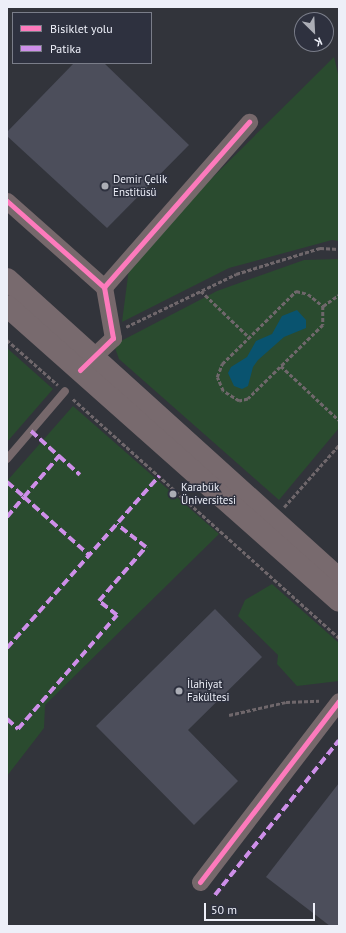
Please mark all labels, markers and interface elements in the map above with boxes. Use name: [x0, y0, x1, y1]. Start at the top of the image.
legend: [12, 12, 152, 64]
north arrow: [294, 12, 334, 52]
text: Bisiklet yolu: [50, 21, 113, 36]
text: K: [313, 34, 324, 50]
text: Patika: [50, 41, 81, 56]
place label: Demir Çelik Enstitüsü: [113, 173, 167, 199]
marker: Demir Çelik Enstitüsü: [100, 181, 110, 191]
place label: Karabük Üniversitesi: [181, 481, 236, 507]
marker: Karabük Üniversitesi: [168, 489, 178, 499]
place label: İlahiyat Fakültesi: [187, 678, 229, 704]
marker: İlahiyat Fakültesi: [174, 686, 184, 696]
scale bar: [206, 895, 317, 921]
text: 50 m: [211, 902, 237, 917]

